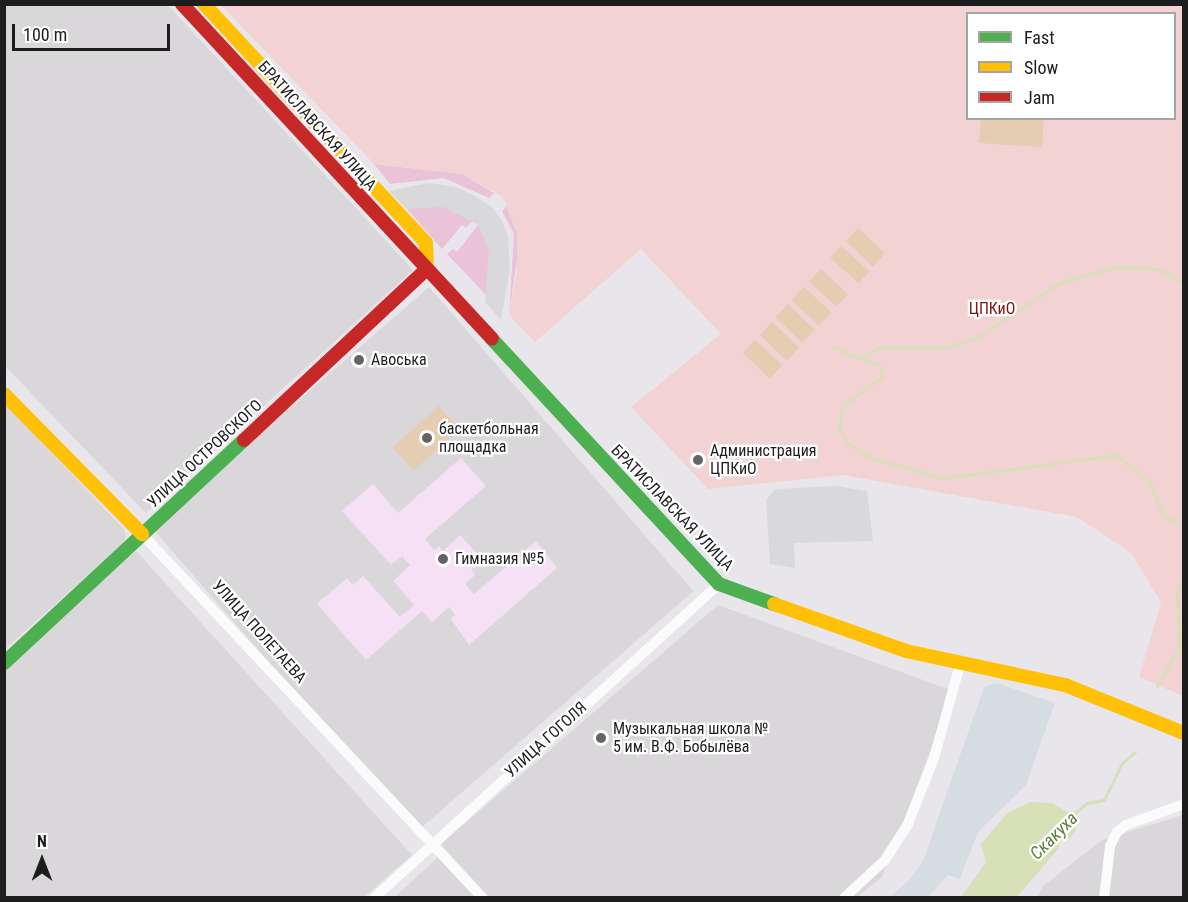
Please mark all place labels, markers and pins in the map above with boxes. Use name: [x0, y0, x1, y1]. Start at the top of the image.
place label: Авоська: [371, 350, 427, 370]
marker: Авоська: [352, 353, 366, 367]
place label: баскетбольная площадка: [439, 419, 539, 457]
marker: баскетбольная площадка: [420, 431, 434, 445]
place label: Администрация ЦПКиО: [710, 441, 817, 479]
marker: Администрация ЦПКиО: [691, 453, 705, 467]
place label: Гимназия №5: [455, 549, 544, 569]
marker: Гимназия №5: [436, 552, 450, 566]
place label: Музыкальная школа № 5 им. В.Ф. Бобылёва: [613, 719, 769, 757]
marker: Музыкальная школа № 5 им. В.Ф. Бобылёва: [594, 731, 608, 745]

